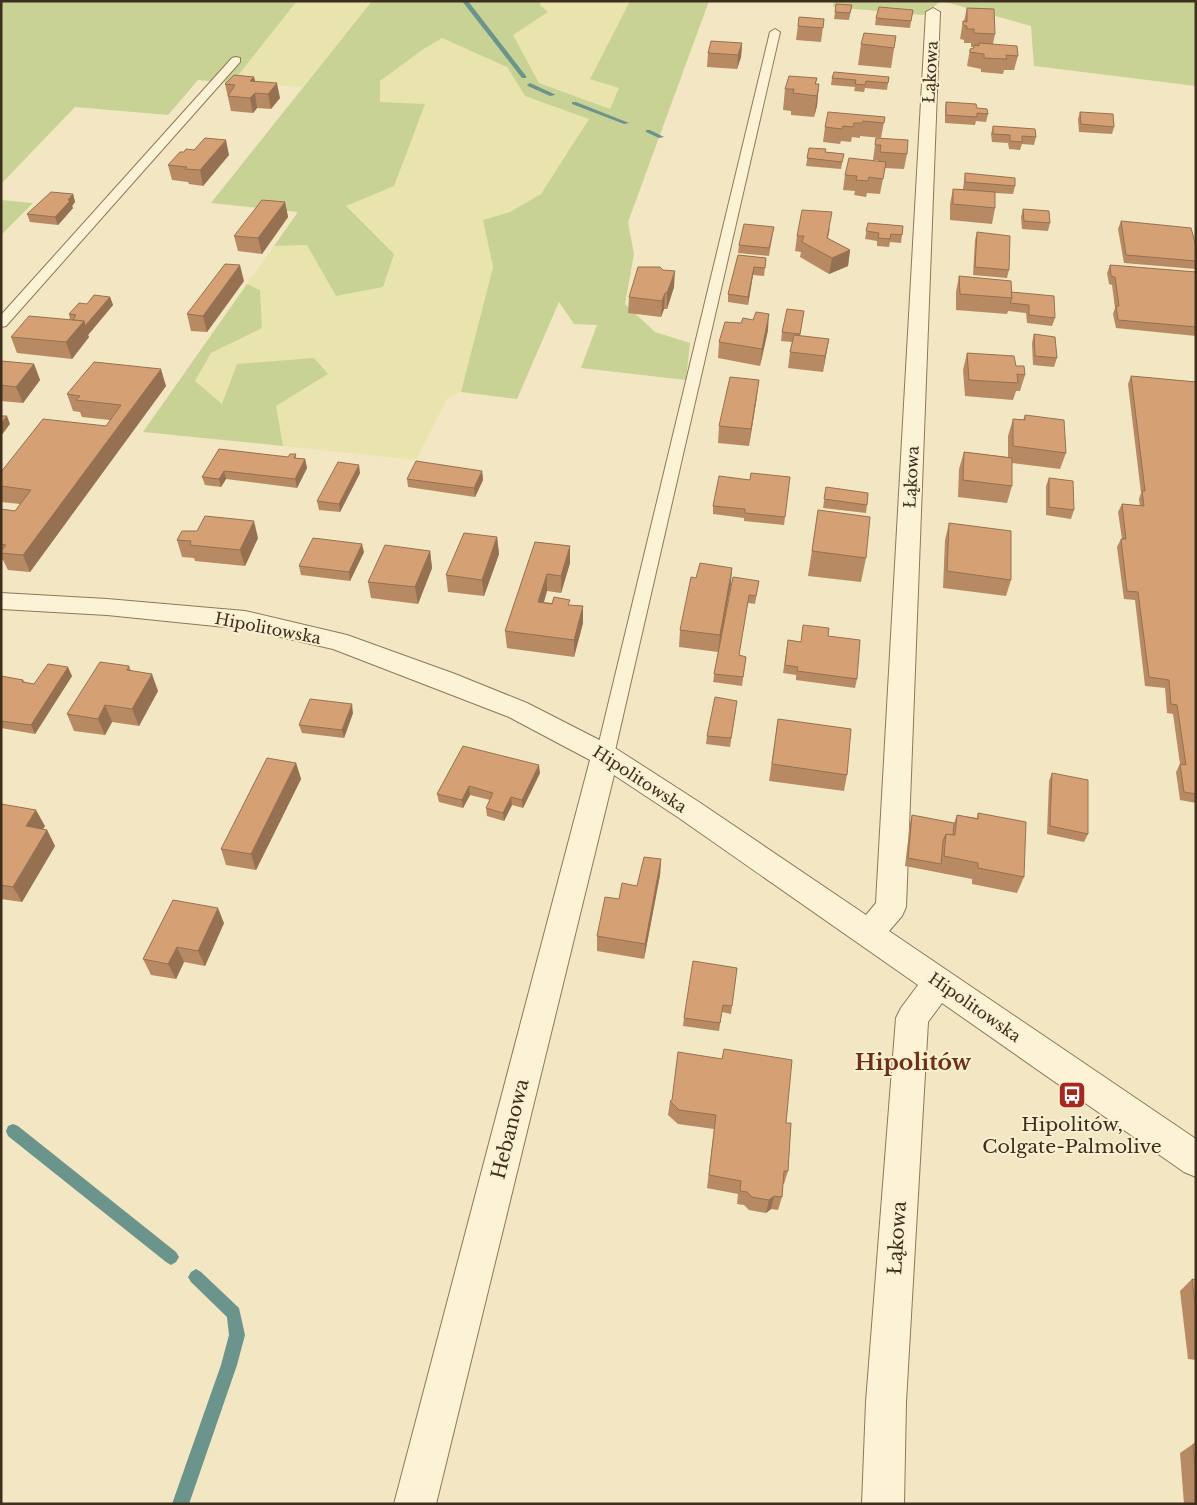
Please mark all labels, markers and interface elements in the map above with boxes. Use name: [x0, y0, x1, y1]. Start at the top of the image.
street label: Łąkowa: [918, 40, 942, 104]
street label: Łąkowa: [899, 445, 923, 509]
street label: Hipolitowska: [213, 608, 323, 648]
street label: Hipolitowska: [589, 741, 691, 817]
street label: Hipolitowska: [925, 968, 1025, 1046]
district label: Hipolitów: [855, 1049, 972, 1076]
street label: Hebanowa: [486, 1076, 534, 1182]
bus stop icon: Hipolitów, Colgate-Palmolive: [1057, 1080, 1087, 1110]
place label: Hipolitów, Colgate-Palmolive: [982, 1113, 1162, 1158]
street label: Łąkowa: [883, 1200, 911, 1276]

